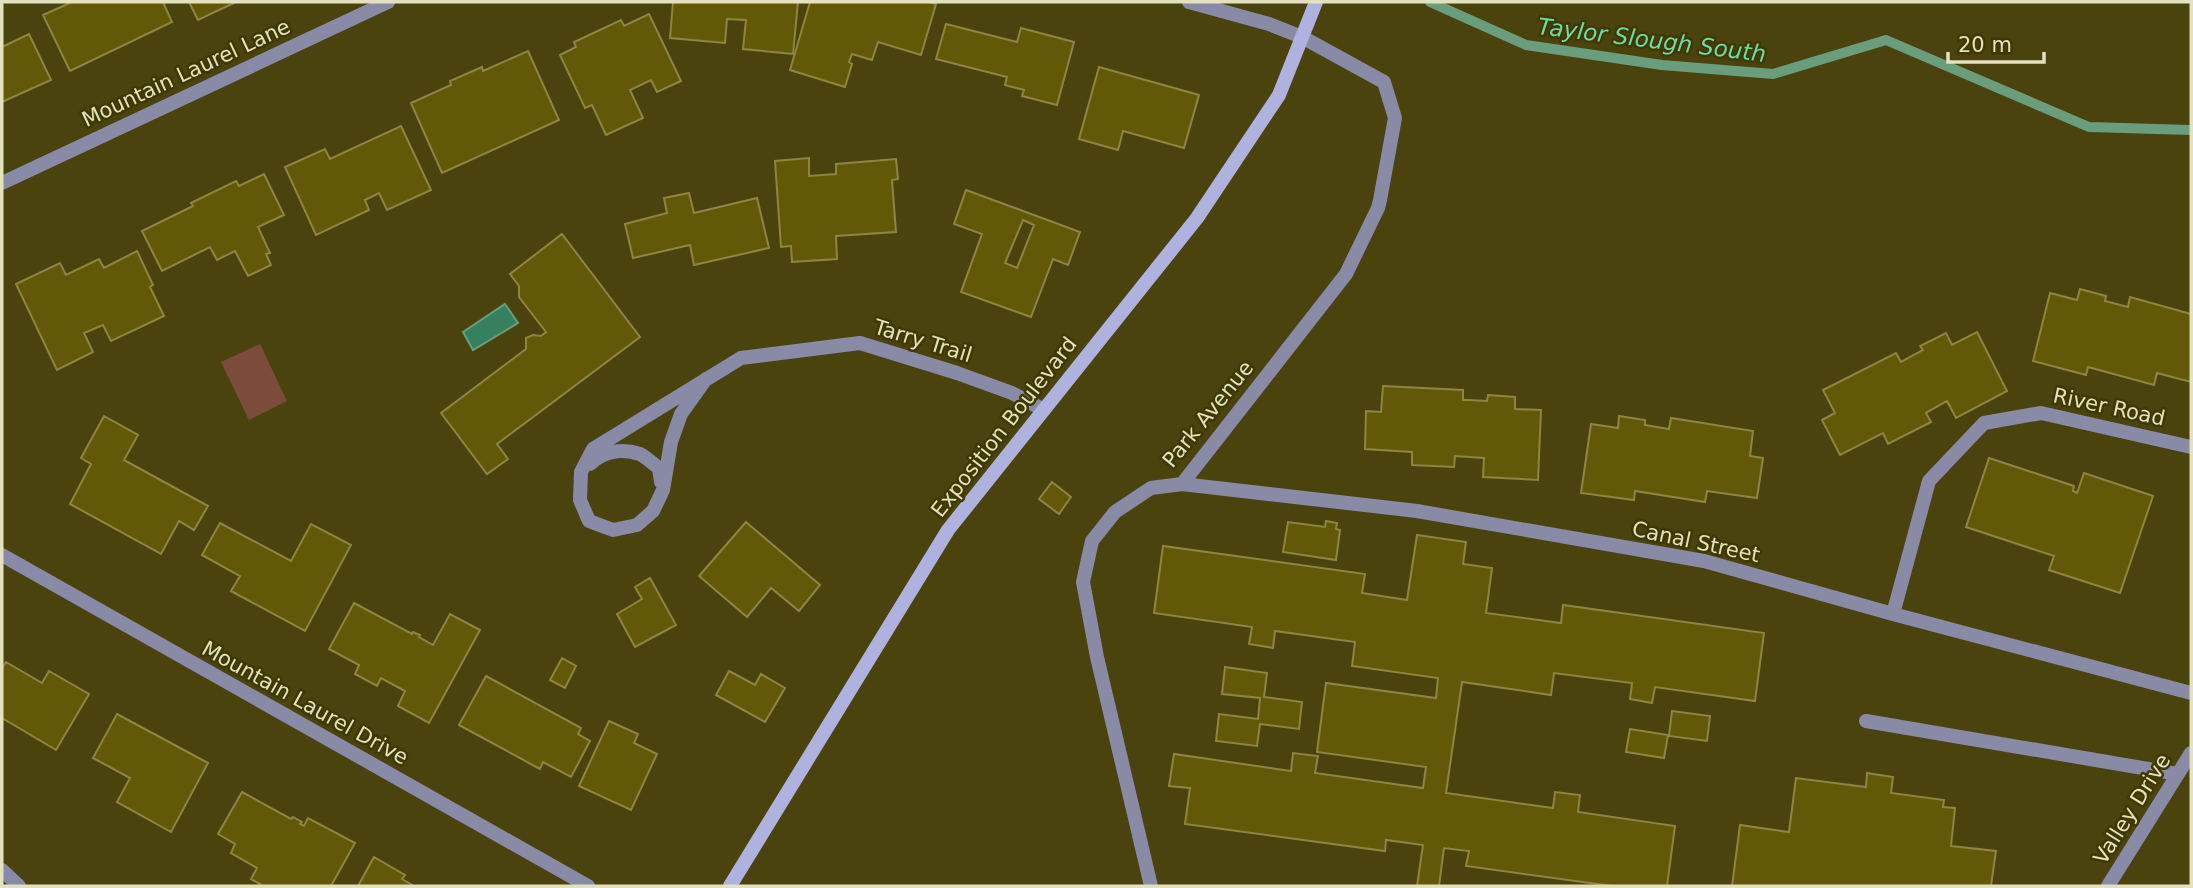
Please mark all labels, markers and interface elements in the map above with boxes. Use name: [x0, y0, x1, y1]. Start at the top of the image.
water label: Taylor Slough South: [1536, 13, 1768, 67]
street label: Mountain Laurel Lane: [78, 14, 294, 132]
scale bar: [1948, 21, 2044, 65]
text: 20 m: [1958, 33, 2012, 57]
street label: Tarry Trail: [870, 314, 975, 367]
street label: Exposition Boulevard: [926, 332, 1082, 522]
street label: Park Avenue: [1158, 356, 1258, 472]
street label: River Road: [2051, 383, 2167, 431]
street label: Canal Street: [1630, 517, 1762, 567]
street label: Mountain Laurel Drive: [198, 636, 412, 770]
street label: Valley Drive: [2089, 750, 2175, 868]

